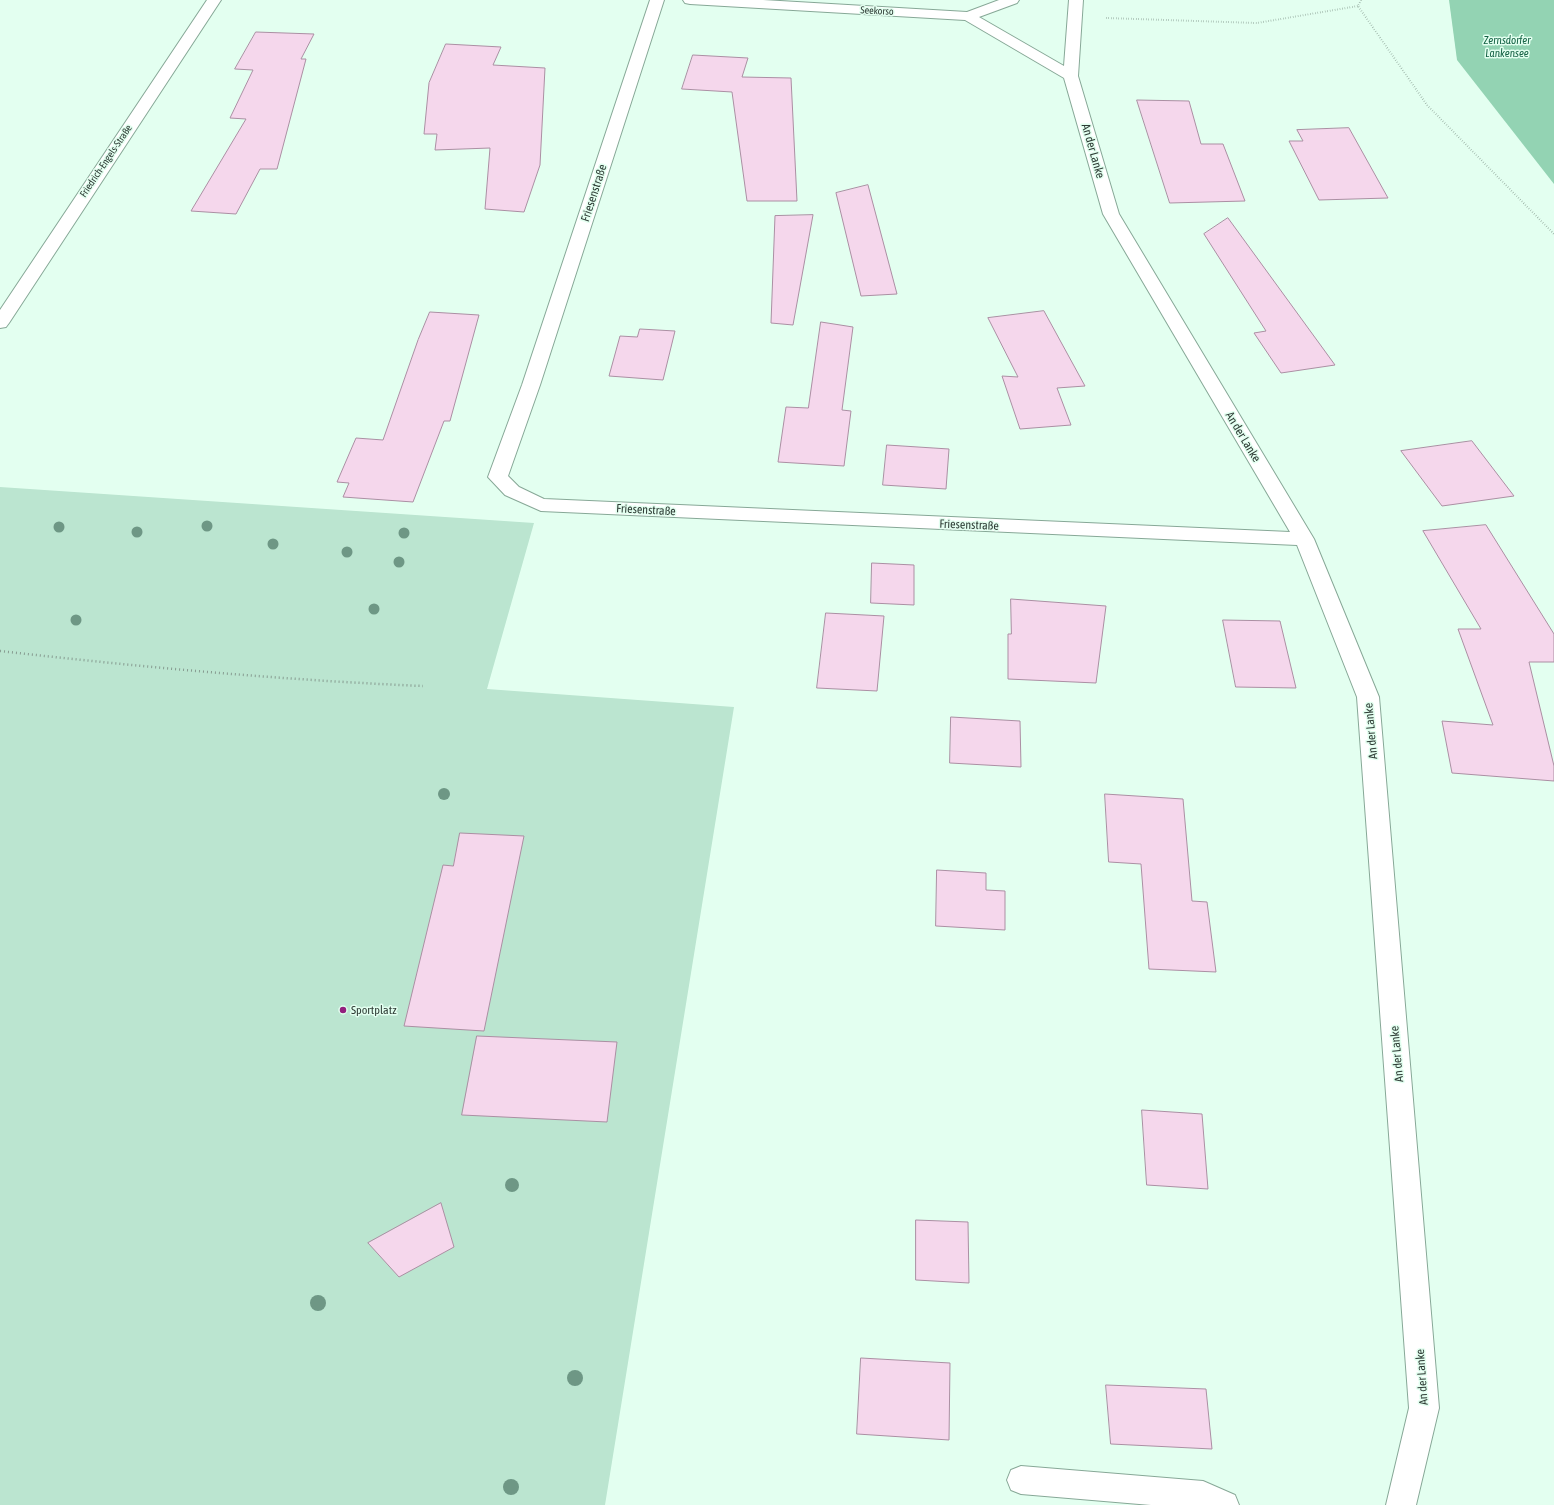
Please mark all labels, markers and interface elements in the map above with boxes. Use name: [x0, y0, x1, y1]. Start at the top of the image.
street label: Seekorso: [860, 4, 894, 18]
water label: Zernsdorfer Lankensee: [1483, 34, 1531, 60]
street label: An der Lanke: [1078, 122, 1108, 180]
street label: Friedrich-Engels-Straße: [77, 123, 135, 199]
street label: Friesenstraße: [578, 162, 610, 224]
street label: An der Lanke: [1222, 409, 1264, 465]
street label: Friesenstraße: [616, 501, 676, 519]
street label: Friesenstraße: [939, 517, 999, 533]
street label: An der Lanke: [1361, 702, 1381, 760]
place label: Sportplatz: [351, 1003, 396, 1017]
marker: Sportplatz: [338, 1005, 348, 1015]
street label: An der Lanke: [1387, 1025, 1407, 1083]
street label: An der Lanke: [1413, 1348, 1431, 1406]

